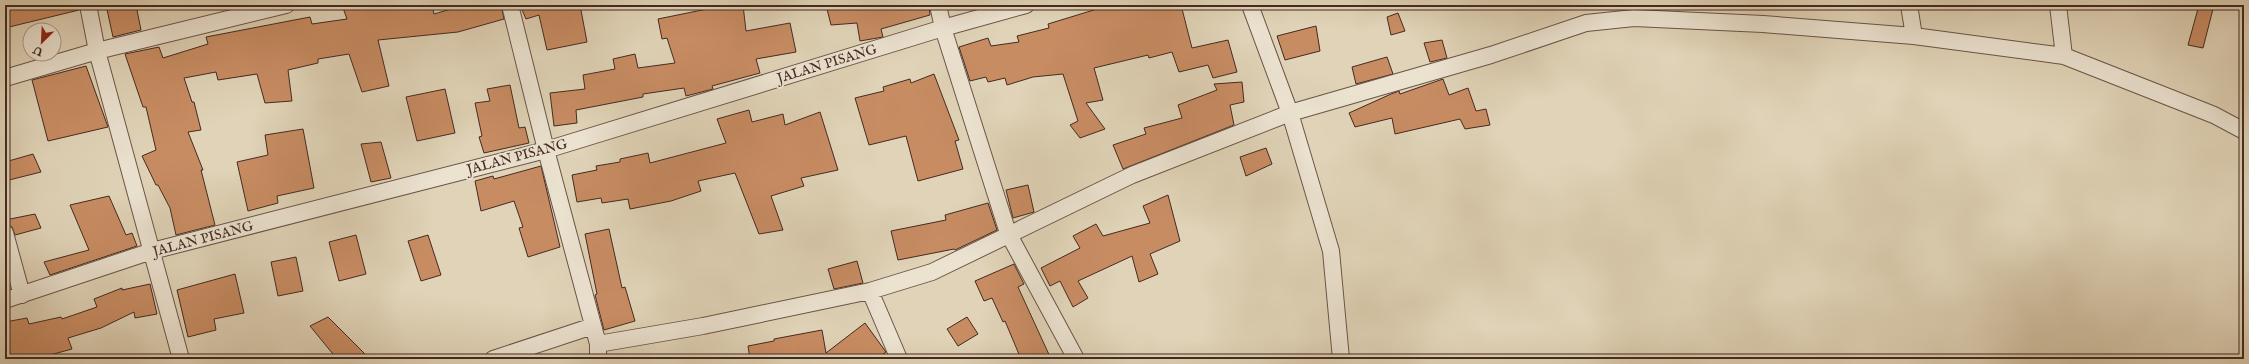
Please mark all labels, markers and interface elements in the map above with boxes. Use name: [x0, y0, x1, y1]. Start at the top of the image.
north arrow: [22, 22, 62, 62]
street label: JALAN PISANG: [773, 40, 880, 88]
text: U: [31, 42, 46, 59]
street label: JALAN PISANG: [463, 135, 570, 180]
street label: JALAN PISANG: [149, 217, 256, 262]

